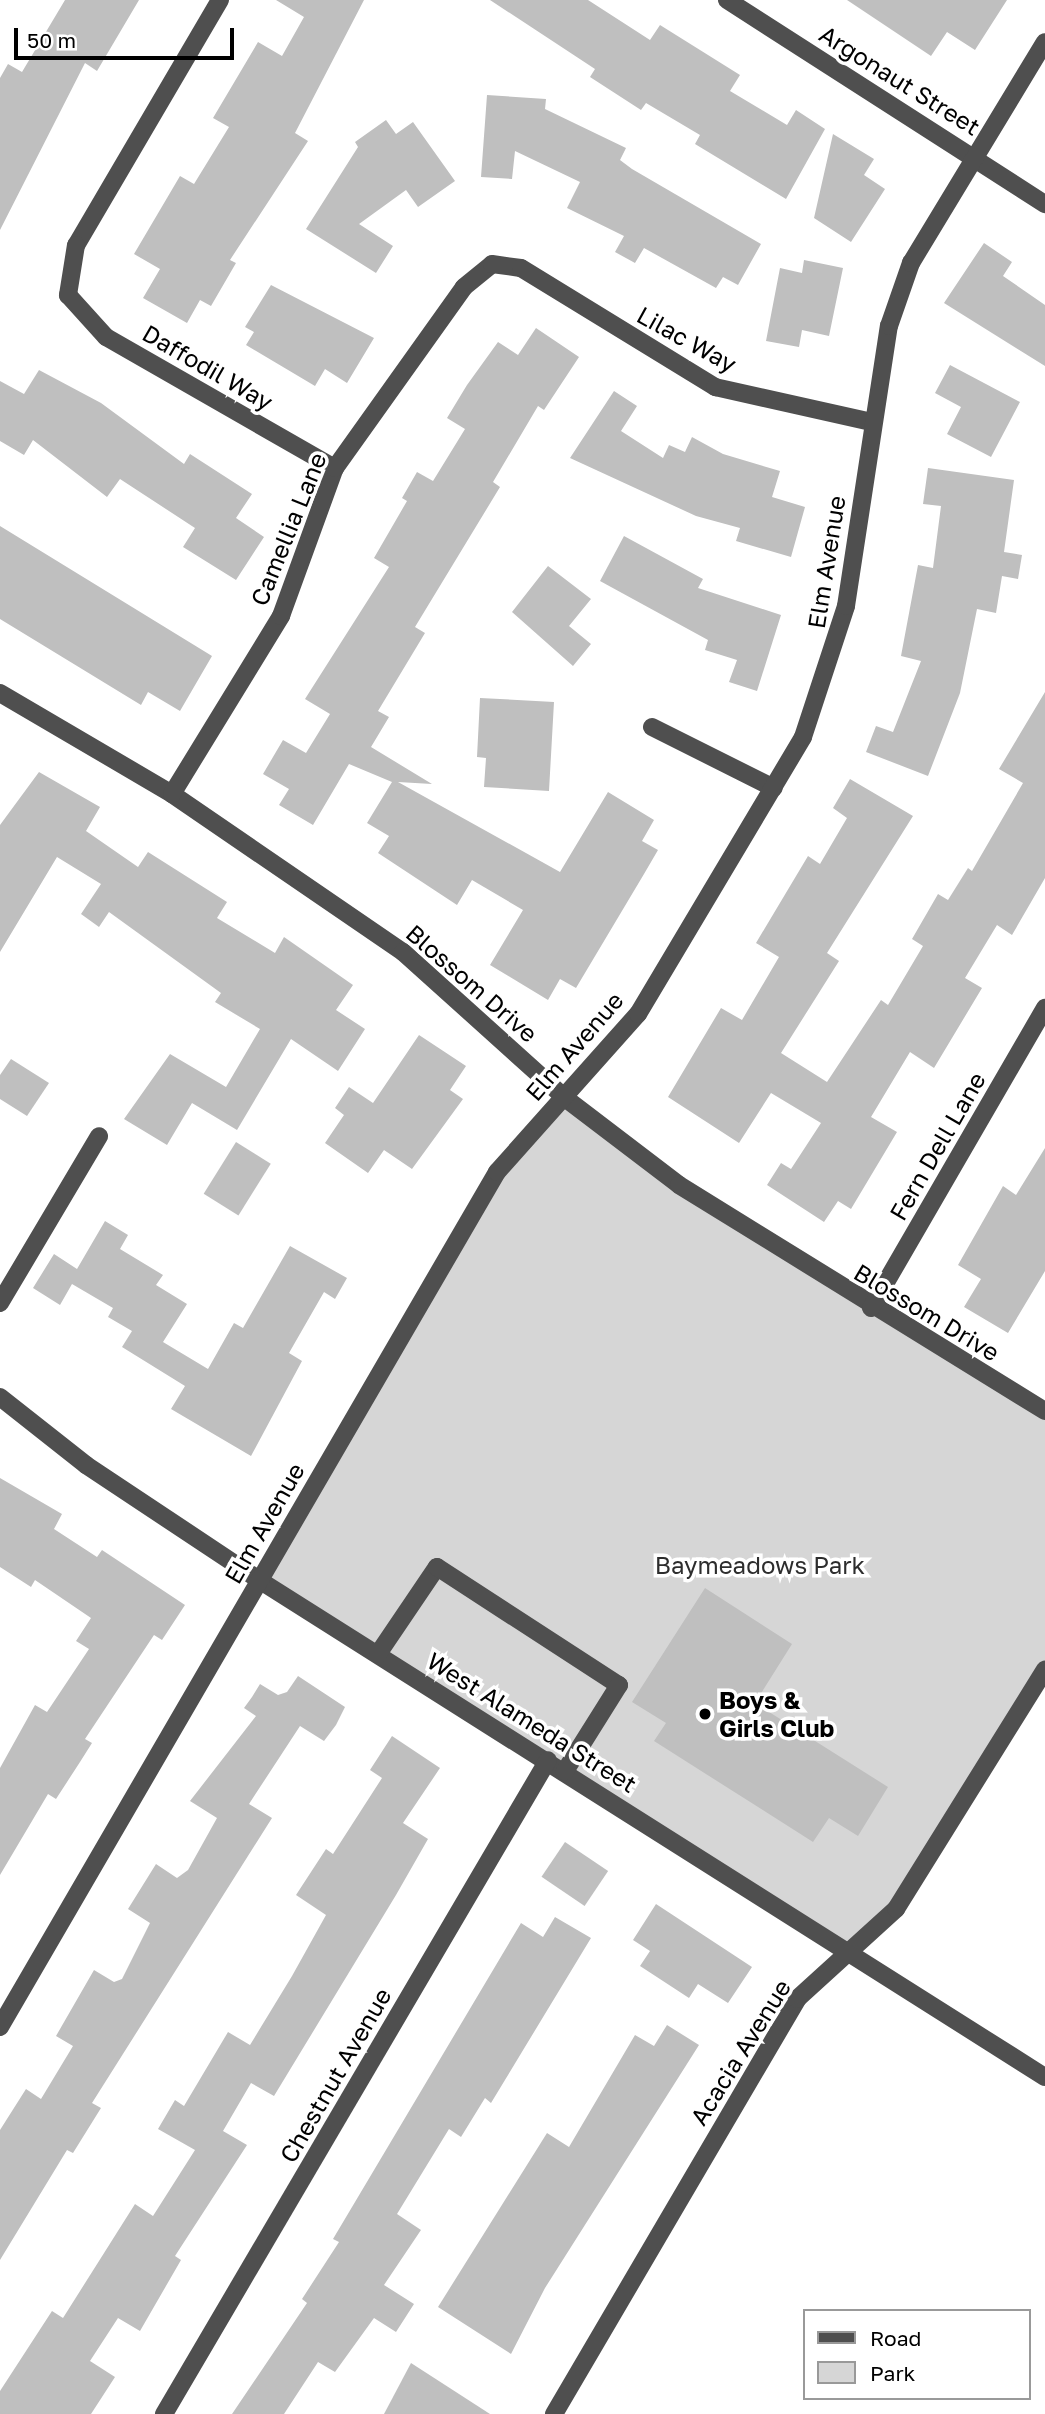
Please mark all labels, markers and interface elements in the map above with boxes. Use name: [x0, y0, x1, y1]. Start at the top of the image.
scale bar: [18, 14, 238, 58]
street label: Argonaut Street: [814, 19, 986, 141]
text: 50 m: [27, 27, 76, 53]
street label: Lilac Way: [632, 300, 742, 378]
street label: Daffodil Way: [138, 318, 278, 416]
street label: Camellia Lane: [244, 448, 332, 610]
street label: Elm Avenue: [801, 493, 851, 631]
street label: Blossom Drive: [400, 918, 544, 1048]
street label: Elm Avenue: [519, 986, 629, 1106]
street label: Fern Dell Lane: [883, 1067, 991, 1225]
street label: Blossom Drive: [849, 1257, 1005, 1367]
street label: Elm Avenue: [218, 1458, 310, 1588]
park label: Baymeadows Park: [655, 1551, 865, 1579]
street label: West Alameda Street: [422, 1646, 642, 1798]
place label: Boys & Girls Club: [719, 1686, 834, 1742]
marker: Boys & Girls Club: [697, 1706, 713, 1722]
street label: Acacia Avenue: [684, 1974, 796, 2130]
street label: Chestnut Avenue: [273, 1983, 397, 2167]
legend: [804, 2309, 1031, 2400]
text: Road: [870, 2325, 921, 2351]
text: Park: [870, 2360, 915, 2386]

